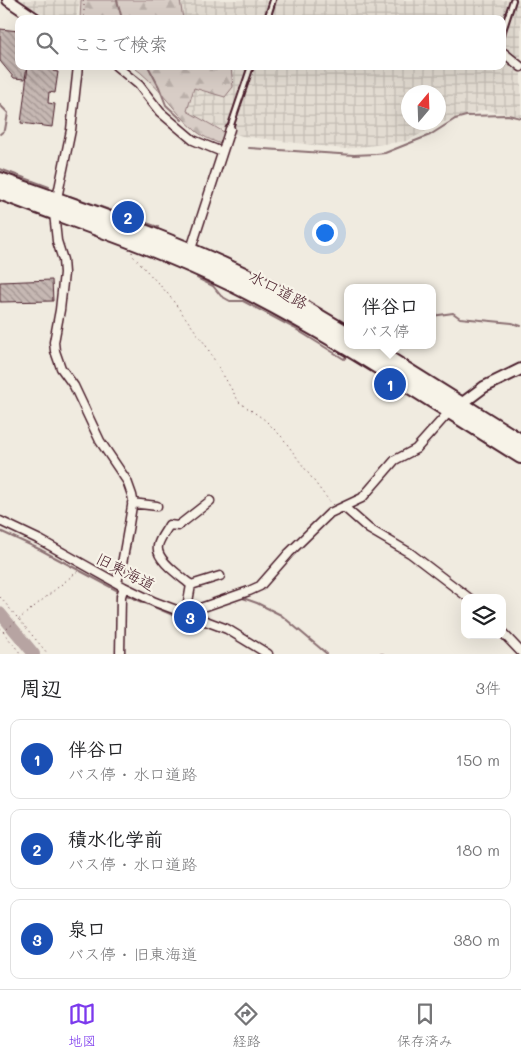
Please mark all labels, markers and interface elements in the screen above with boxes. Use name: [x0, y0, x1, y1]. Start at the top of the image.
search box: [15, 15, 506, 70]
icon: search: [33, 29, 61, 57]
text: ここで検索: [73, 31, 168, 56]
north arrow: [401, 85, 446, 130]
pin: 2: [112, 198, 144, 236]
your location: [312, 220, 338, 246]
street label: 水口道路: [246, 265, 312, 313]
popup: [344, 284, 436, 349]
text: 伴谷口: [361, 293, 419, 318]
text: バス停: [361, 320, 410, 341]
pin: 1: [374, 365, 406, 403]
street label: 旧東海道: [93, 547, 159, 595]
map controls: [461, 594, 506, 639]
button: layers: [461, 594, 506, 639]
pin: 3: [174, 598, 206, 636]
text: 周辺: [20, 674, 62, 701]
text: 3件: [476, 677, 501, 698]
text: 伴谷口: [68, 736, 125, 761]
text: 1: [33, 749, 41, 770]
text: 150 m: [456, 749, 500, 770]
text: バス停 · 水口道路: [68, 763, 197, 784]
text: 積水化学前: [68, 826, 163, 851]
text: 2: [33, 839, 41, 860]
text: 180 m: [455, 839, 500, 860]
text: バス停 · 水口道路: [68, 853, 197, 874]
text: 泉口: [68, 916, 106, 941]
text: 3: [32, 929, 42, 950]
text: 380 m: [453, 929, 500, 950]
text: バス停 · 旧東海道: [68, 943, 197, 964]
tab: 地図: [68, 1000, 96, 1050]
tab: 経路: [232, 1000, 260, 1050]
tab: 保存済み: [397, 1000, 453, 1050]

